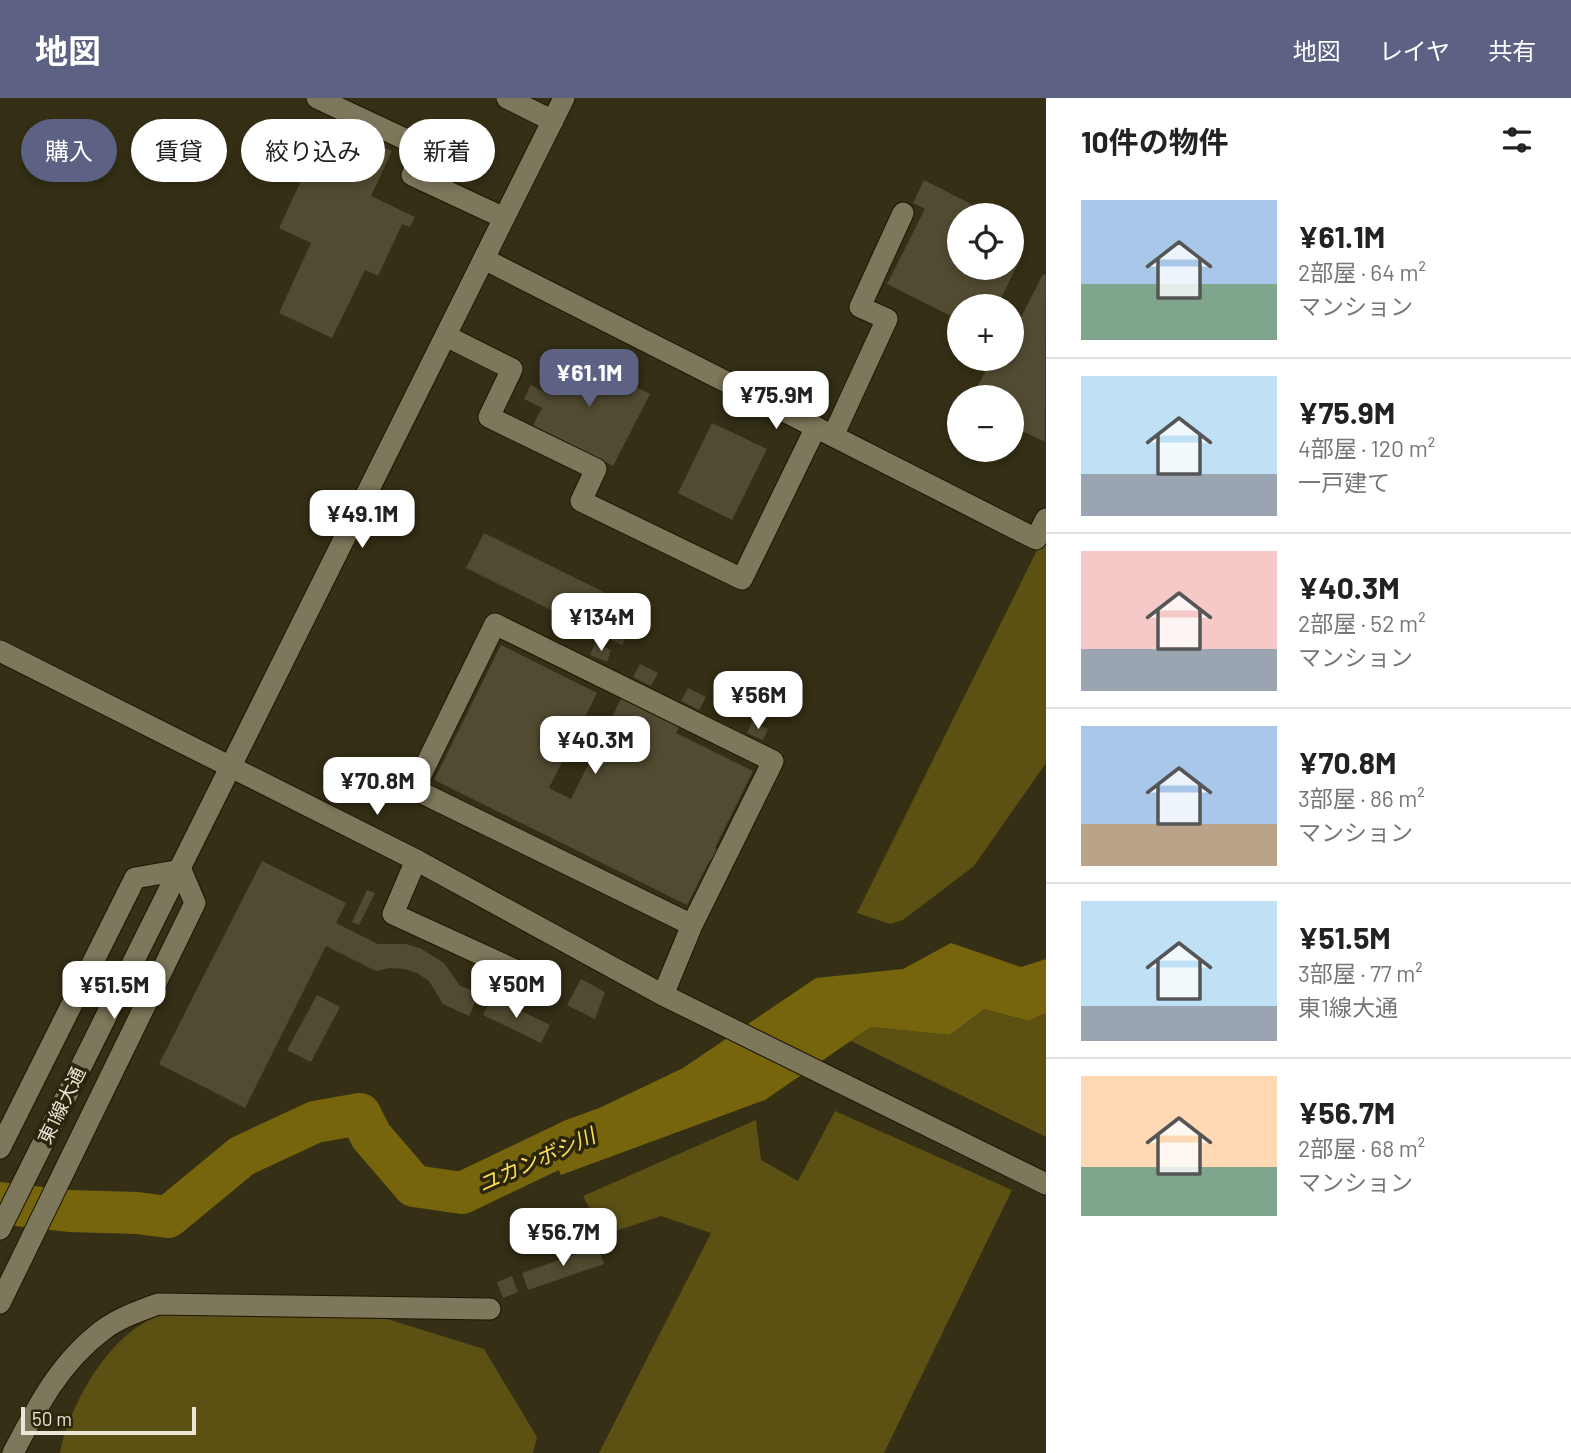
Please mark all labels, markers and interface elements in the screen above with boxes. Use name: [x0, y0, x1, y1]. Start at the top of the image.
text: 地図: [35, 30, 101, 70]
text: 地図: [1293, 36, 1341, 65]
text: レイヤ: [1379, 36, 1450, 65]
text: 共有: [1488, 36, 1536, 65]
chip: 購入: [21, 119, 117, 182]
chip: 賃貸: [131, 119, 227, 182]
chip: 絞り込み: [241, 119, 385, 182]
chip: 新着: [399, 119, 495, 182]
icon: filters: [1498, 121, 1536, 159]
text: 10件の物件: [1081, 123, 1229, 159]
map controls: [947, 203, 1024, 462]
button: locate: [947, 203, 1024, 280]
text: ¥61.1M: [1298, 218, 1385, 254]
icon: home: [1137, 228, 1221, 312]
text: 2部屋 · 64 m²: [1298, 258, 1426, 286]
text: マンション: [1298, 292, 1413, 320]
button: +: [947, 294, 1024, 371]
pin: ¥61.1M: [532, 350, 646, 409]
text: ¥61.1M: [556, 358, 622, 386]
pin: ¥75.9M: [719, 372, 833, 431]
text: ¥75.9M: [739, 380, 813, 408]
button: −: [947, 385, 1024, 462]
text: ¥75.9M: [1298, 394, 1395, 430]
icon: home: [1137, 404, 1221, 488]
text: 4部屋 · 120 m²: [1298, 434, 1435, 462]
text: 一戸建て: [1298, 468, 1390, 496]
pin: ¥49.1M: [305, 490, 419, 550]
text: ¥49.1M: [326, 499, 398, 527]
text: ¥40.3M: [1298, 569, 1400, 605]
icon: home: [1137, 579, 1221, 663]
pin: ¥134M: [552, 594, 650, 653]
text: ¥134M: [568, 602, 634, 630]
text: 2部屋 · 52 m²: [1298, 609, 1426, 637]
text: マンション: [1298, 643, 1413, 671]
pin: ¥56M: [717, 672, 799, 731]
text: ¥56M: [730, 680, 786, 708]
pin: ¥40.3M: [538, 716, 652, 776]
text: ¥40.3M: [556, 725, 634, 753]
text: ¥70.8M: [1298, 744, 1396, 780]
icon: home: [1137, 754, 1221, 838]
pin: ¥70.8M: [320, 758, 434, 817]
text: ¥70.8M: [339, 766, 415, 794]
text: 3部屋 · 86 m²: [1298, 784, 1425, 812]
text: マンション: [1298, 818, 1413, 846]
text: ¥51.5M: [1298, 919, 1391, 955]
icon: home: [1137, 929, 1221, 1013]
text: 3部屋 · 77 m²: [1298, 959, 1423, 987]
pin: ¥50M: [475, 960, 557, 1020]
pin: ¥51.5M: [57, 962, 171, 1021]
text: ¥50M: [487, 969, 545, 997]
text: ¥51.5M: [78, 970, 150, 998]
text: 東1線大通: [1298, 993, 1398, 1021]
street label: 東1線大通: [33, 1063, 89, 1147]
text: ¥56.7M: [1298, 1094, 1395, 1130]
icon: home: [1137, 1104, 1221, 1188]
water label: ユカンボシ川: [473, 1121, 600, 1196]
text: 2部屋 · 68 m²: [1298, 1134, 1425, 1162]
text: マンション: [1298, 1168, 1413, 1196]
pin: ¥56.7M: [506, 1208, 620, 1268]
text: ¥56.7M: [526, 1217, 600, 1245]
scale bar: [21, 1404, 196, 1436]
text: 50 m: [32, 1407, 72, 1430]

